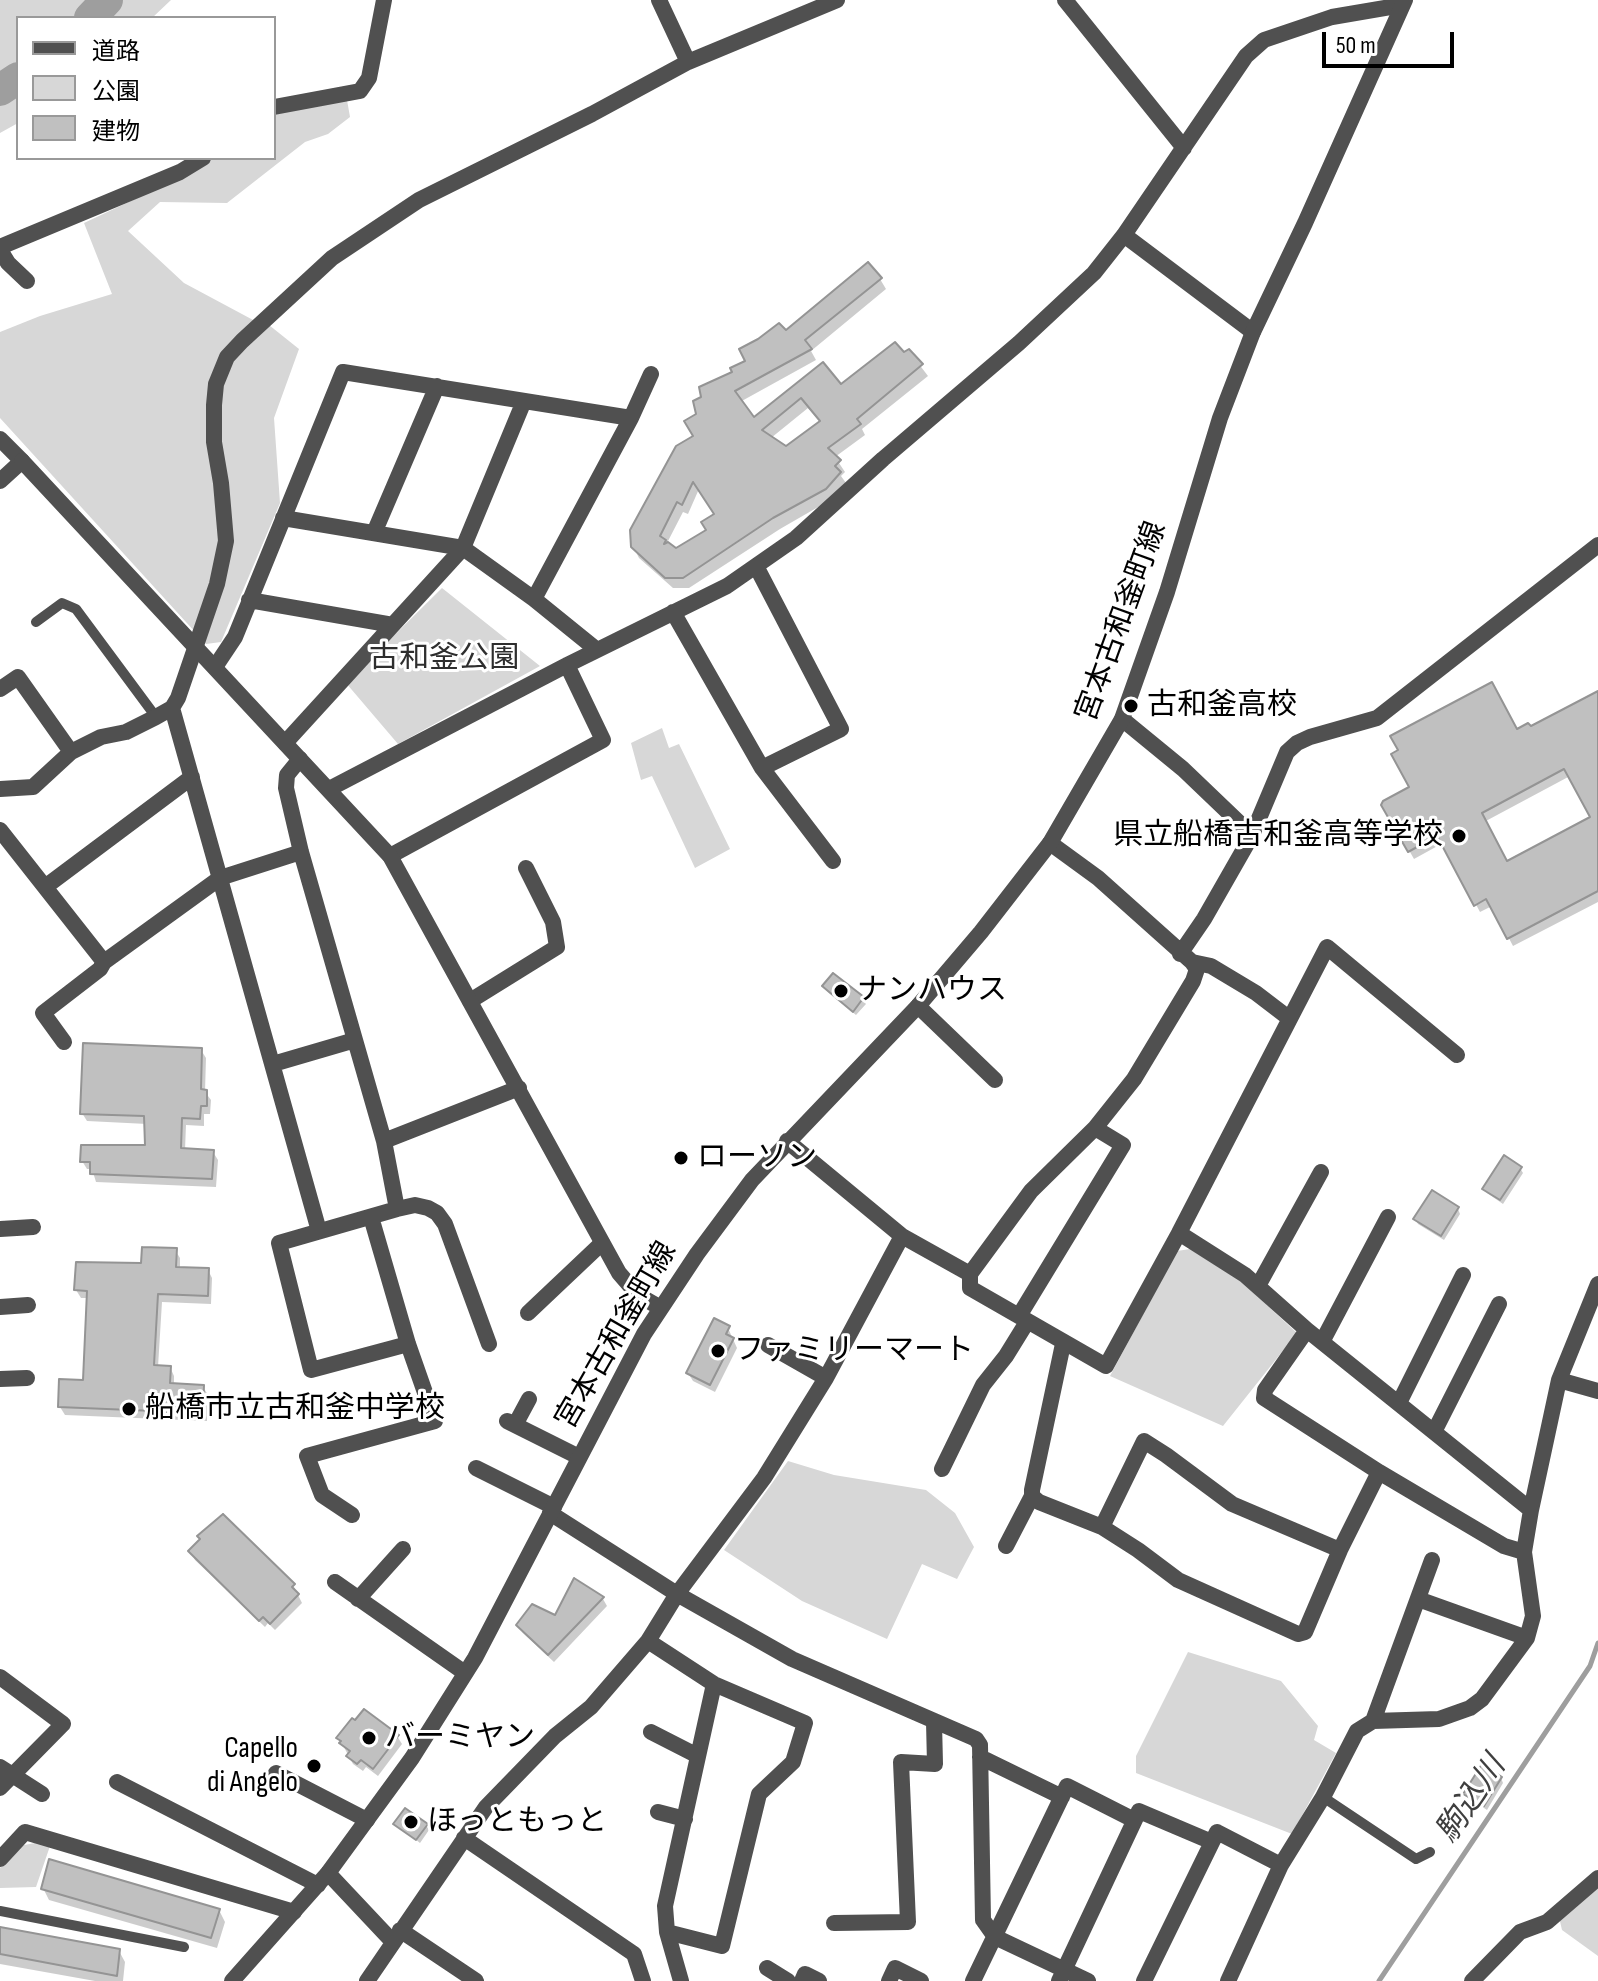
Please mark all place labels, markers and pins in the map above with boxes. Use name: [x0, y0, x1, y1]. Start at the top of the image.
place label: 古和釜高校: [1147, 688, 1297, 724]
marker: 古和釜高校: [1122, 697, 1140, 715]
place label: 県立船橋古和釜高等学校: [1113, 818, 1443, 854]
marker: 県立船橋古和釜高等学校: [1450, 827, 1468, 845]
place label: ナンハウス: [857, 973, 1007, 1009]
marker: ナンハウス: [832, 982, 850, 1000]
place label: ローソン: [697, 1140, 817, 1176]
marker: ローソン: [672, 1149, 690, 1167]
place label: ファミリーマート: [734, 1333, 974, 1369]
marker: ファミリーマート: [709, 1342, 727, 1360]
place label: 船橋市立古和釜中学校: [145, 1391, 445, 1427]
marker: 船橋市立古和釜中学校: [120, 1400, 138, 1418]
place label: バーミヤン: [385, 1720, 535, 1756]
marker: バーミヤン: [360, 1729, 378, 1747]
place label: Capello di Angelo: [207, 1731, 298, 1802]
marker: Capello di Angelo: [305, 1757, 323, 1775]
place label: ほっともっと: [427, 1804, 607, 1840]
marker: ほっともっと: [402, 1813, 420, 1831]

